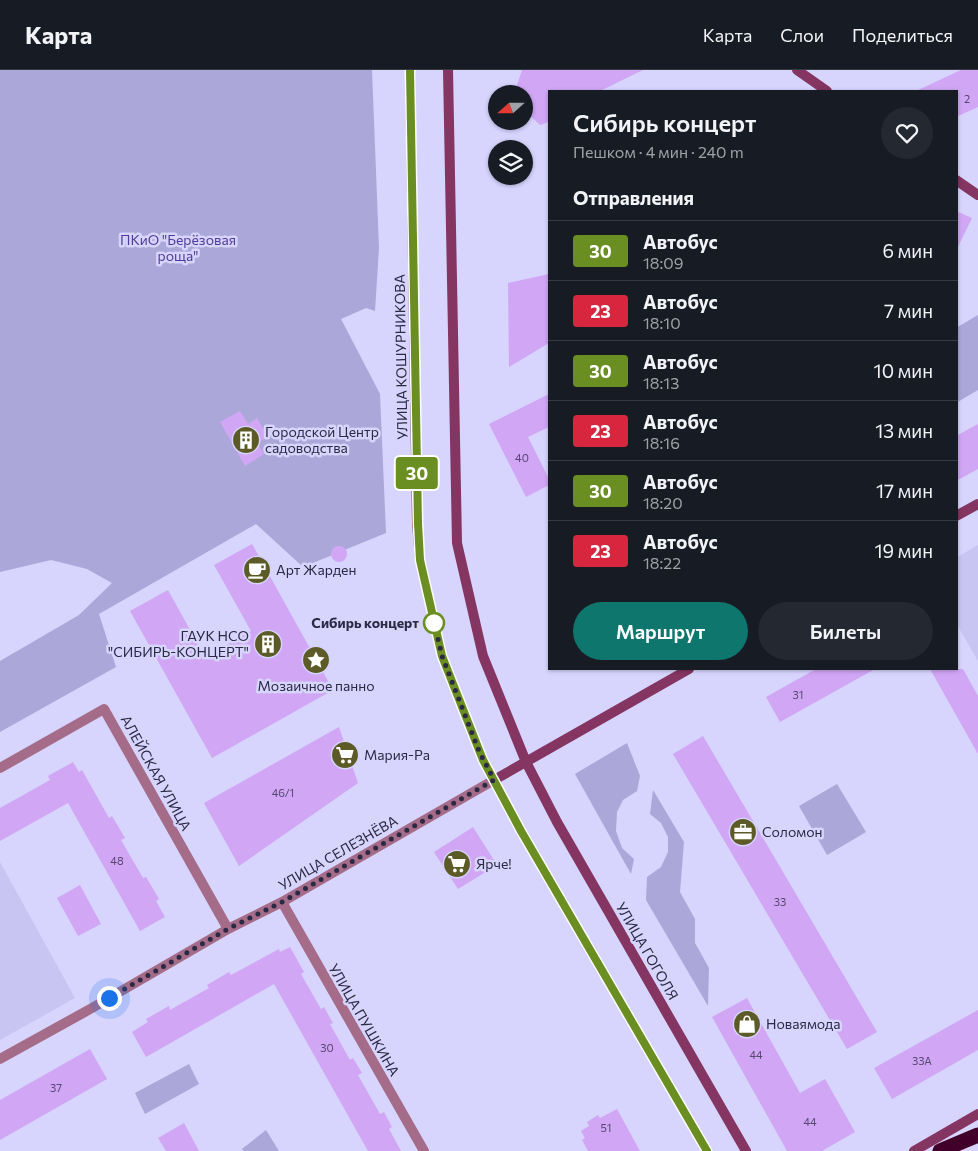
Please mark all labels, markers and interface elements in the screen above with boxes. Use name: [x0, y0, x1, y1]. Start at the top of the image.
text: Карта: [25, 20, 92, 49]
text: Карта: [703, 24, 752, 46]
text: Слои: [780, 24, 824, 46]
text: Поделиться: [852, 24, 953, 46]
north arrow: [488, 85, 532, 130]
map controls: [488, 85, 533, 185]
house number: 2: [964, 92, 970, 105]
button: heart: [881, 107, 933, 159]
text: Сибирь концерт: [573, 108, 757, 137]
button: layers: [488, 140, 533, 185]
text: Пешком · 4 мин · 240 m: [573, 142, 744, 161]
text: Отправления: [573, 186, 694, 209]
text: Автобус: [643, 230, 718, 253]
park label: ПКиО "Берёзовая роща": [120, 231, 236, 264]
text: 6 мин: [883, 239, 933, 262]
text: 30: [589, 240, 612, 262]
text: 18:09: [643, 253, 683, 272]
street label: УЛИЦА КОШУРНИКОВА: [391, 274, 410, 440]
text: Автобус: [643, 290, 718, 313]
text: 7 мин: [884, 299, 933, 322]
text: 23: [590, 300, 611, 322]
text: 18:10: [643, 313, 681, 332]
text: Автобус: [643, 350, 718, 373]
text: 10 мин: [874, 359, 933, 382]
text: 30: [589, 360, 612, 382]
text: 18:13: [643, 373, 679, 392]
text: Автобус: [643, 410, 718, 433]
text: 13 мин: [875, 419, 933, 442]
text: 23: [590, 420, 611, 442]
place label: Городской Центр садоводства: [265, 423, 379, 456]
building icon: Городской Центр садоводства: [231, 425, 261, 455]
text: 18:16: [643, 433, 680, 452]
house number: 40: [515, 451, 529, 464]
line badge: 30: [394, 457, 440, 489]
text: 30: [406, 462, 428, 484]
text: Автобус: [643, 470, 718, 493]
text: 17 мин: [876, 479, 933, 502]
text: 30: [589, 480, 612, 502]
text: 18:20: [643, 493, 683, 512]
text: Автобус: [643, 530, 718, 553]
text: 19 мин: [874, 539, 933, 562]
text: 23: [590, 540, 611, 562]
text: 18:22: [643, 553, 681, 572]
cafe icon: Арт Жарден: [242, 555, 272, 585]
place label: Арт Жарден: [276, 561, 356, 578]
button: Маршрут: [573, 602, 748, 660]
button: Билеты: [758, 602, 933, 660]
marker: Сибирь концерт: [423, 612, 445, 634]
place label: Сибирь концерт: [311, 614, 419, 631]
place label: ГАУК НСО "СИБИРЬ-КОНЦЕРТ": [108, 627, 249, 660]
building icon: ГАУК НСО "СИБИРЬ-КОНЦЕРТ": [253, 629, 283, 659]
place icon: Мозаичное панно: [301, 645, 331, 675]
place label: Мозаичное панно: [257, 677, 375, 694]
house number: 31: [793, 688, 803, 701]
street label: АЛЕЙСКАЯ УЛИЦА: [118, 712, 195, 834]
supermarket icon: Мария-Ра: [330, 740, 360, 770]
place label: Мария-Ра: [364, 746, 430, 763]
house number: 46/1: [272, 786, 294, 799]
street label: УЛИЦА СЕЛЕЗНЁВА: [275, 811, 401, 894]
office icon: Соломон: [728, 817, 758, 847]
place label: Соломон: [762, 823, 823, 840]
supermarket icon: Ярче!: [442, 849, 472, 879]
house number: 48: [110, 854, 124, 867]
place label: Ярче!: [476, 855, 512, 872]
house number: 33: [774, 895, 786, 908]
street label: УЛИЦА ГОГОЛЯ: [613, 899, 682, 1003]
street label: УЛИЦА ПУШКИНА: [325, 961, 404, 1079]
your location: [97, 986, 122, 1011]
shop icon: Новаямода: [732, 1009, 762, 1039]
place label: Новаямода: [766, 1015, 841, 1032]
house number: 30: [320, 1041, 334, 1054]
house number: 44: [749, 1048, 763, 1061]
house number: 33А: [912, 1054, 932, 1067]
house number: 37: [50, 1081, 62, 1094]
house number: 44: [803, 1115, 817, 1128]
house number: 51: [600, 1121, 612, 1134]

